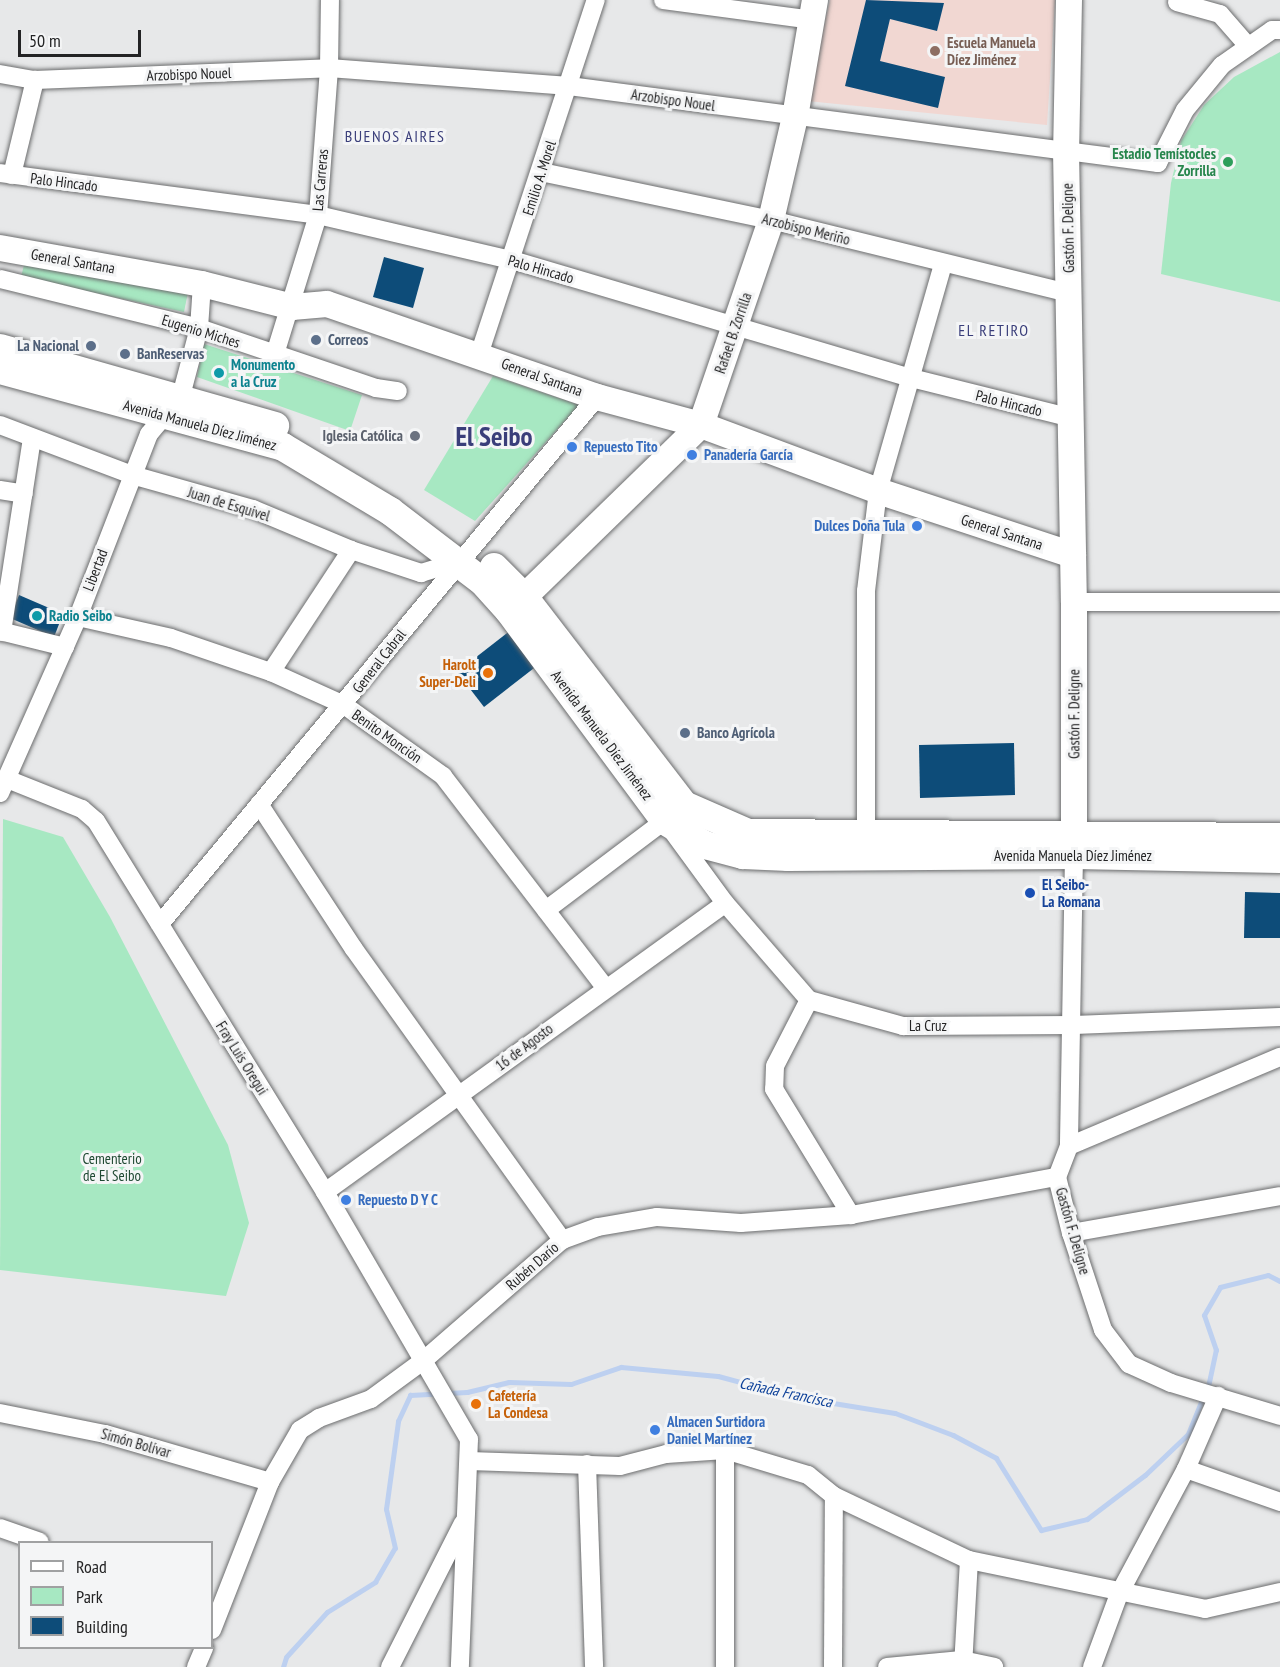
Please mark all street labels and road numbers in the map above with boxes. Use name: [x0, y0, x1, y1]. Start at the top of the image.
street label: Arzobispo Nouel: [146, 64, 232, 84]
street label: Arzobispo Nouel: [630, 85, 716, 115]
street label: Emilio A. Morel: [518, 138, 560, 218]
street label: Las Carreras: [308, 148, 332, 212]
street label: Palo Hincado: [29, 169, 99, 195]
street label: Gastón F. Deligne: [1058, 182, 1078, 274]
street label: Arzobispo Meriño: [760, 209, 852, 249]
street label: General Santana: [30, 245, 116, 277]
street label: Palo Hincado: [506, 251, 576, 287]
street label: Rafael B. Zorrilla: [711, 290, 755, 376]
street label: Eugenio Miches: [160, 311, 242, 351]
street label: General Santana: [499, 354, 585, 400]
street label: Palo Hincado: [974, 386, 1044, 420]
street label: Avenida Manuela Díez Jiménez: [121, 396, 279, 454]
street label: Juan de Esquivel: [186, 483, 272, 525]
street label: General Santana: [959, 510, 1045, 554]
street label: Libertad: [79, 547, 111, 593]
street label: General Cabral: [349, 626, 409, 696]
street label: Avenida Manuela Díez Jiménez: [547, 666, 657, 804]
street label: Gastón F. Deligne: [1065, 669, 1083, 759]
street label: Benito Monción: [349, 705, 425, 767]
street label: Avenida Manuela Díez Jiménez: [994, 847, 1152, 865]
street label: La Cruz: [909, 1017, 947, 1035]
street label: Fray Luis Oregui: [212, 1018, 272, 1098]
street label: 16 de Agosto: [491, 1019, 557, 1075]
street label: Gastón F. Deligne: [1052, 1185, 1094, 1277]
street label: Rubén Darío: [502, 1238, 562, 1294]
street label: Simón Bolívar: [99, 1424, 173, 1462]

